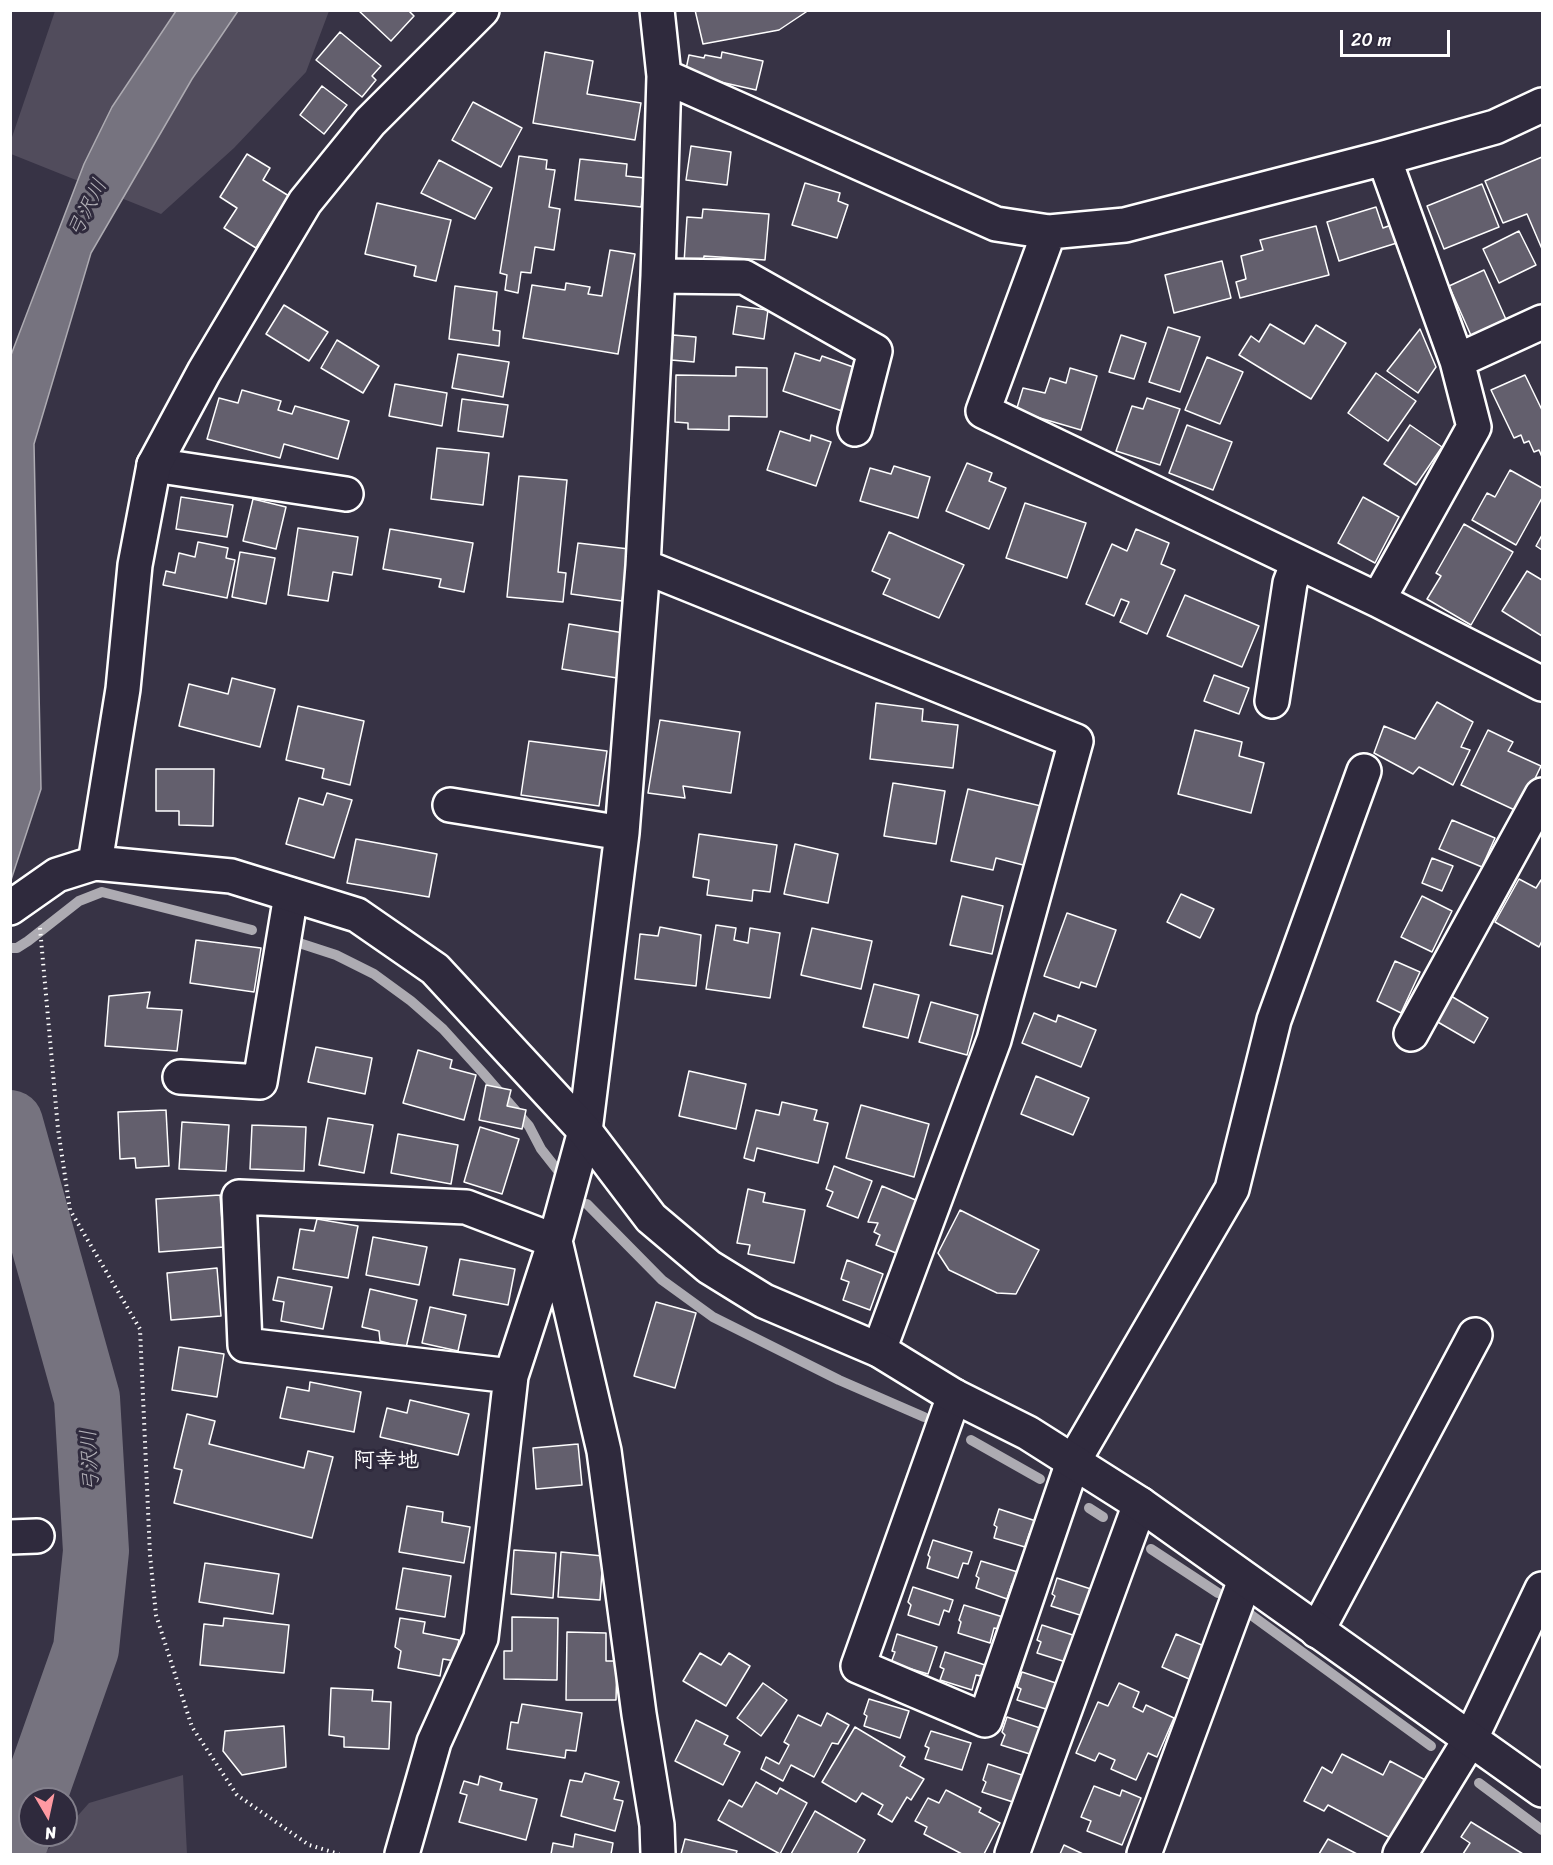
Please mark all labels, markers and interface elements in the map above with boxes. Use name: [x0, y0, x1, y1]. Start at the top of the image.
scale bar: [1343, 18, 1452, 56]
text: 20 m: [1351, 24, 1391, 56]
water label: 弓沢川: [62, 175, 114, 243]
water label: 弓沢川: [77, 1429, 105, 1493]
district label: 阿幸地: [353, 1448, 419, 1474]
north arrow: [18, 1787, 78, 1847]
text: N: [43, 1818, 58, 1848]

